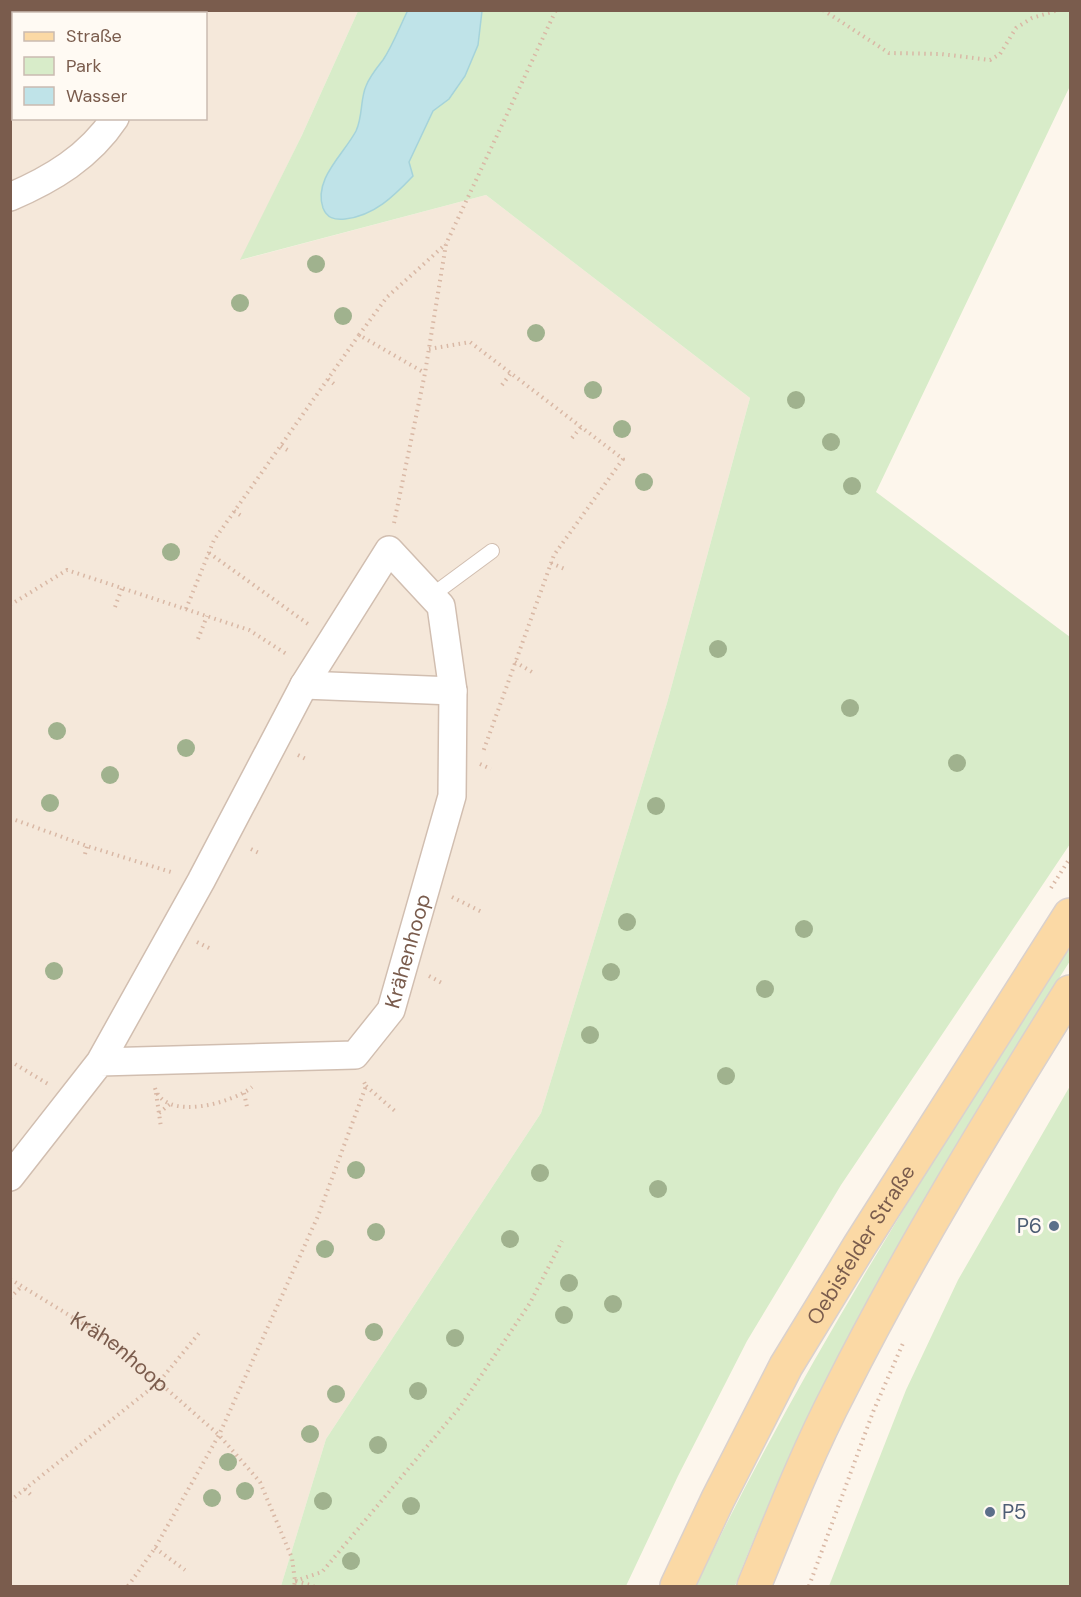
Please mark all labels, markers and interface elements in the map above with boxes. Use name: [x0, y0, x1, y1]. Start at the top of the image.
legend: [12, 12, 207, 120]
text: Straße: [66, 24, 122, 48]
text: Park: [66, 54, 102, 78]
text: Wasser: [66, 84, 128, 108]
street label: Krähenhoop: [378, 891, 437, 1012]
street label: Oebisfelder Straße: [800, 1159, 922, 1330]
place label: P6: [1017, 1212, 1042, 1240]
marker: P6: [1047, 1219, 1061, 1233]
street label: Krähenhoop: [65, 1305, 175, 1399]
place label: P5: [1002, 1498, 1027, 1526]
marker: P5: [983, 1505, 997, 1519]

